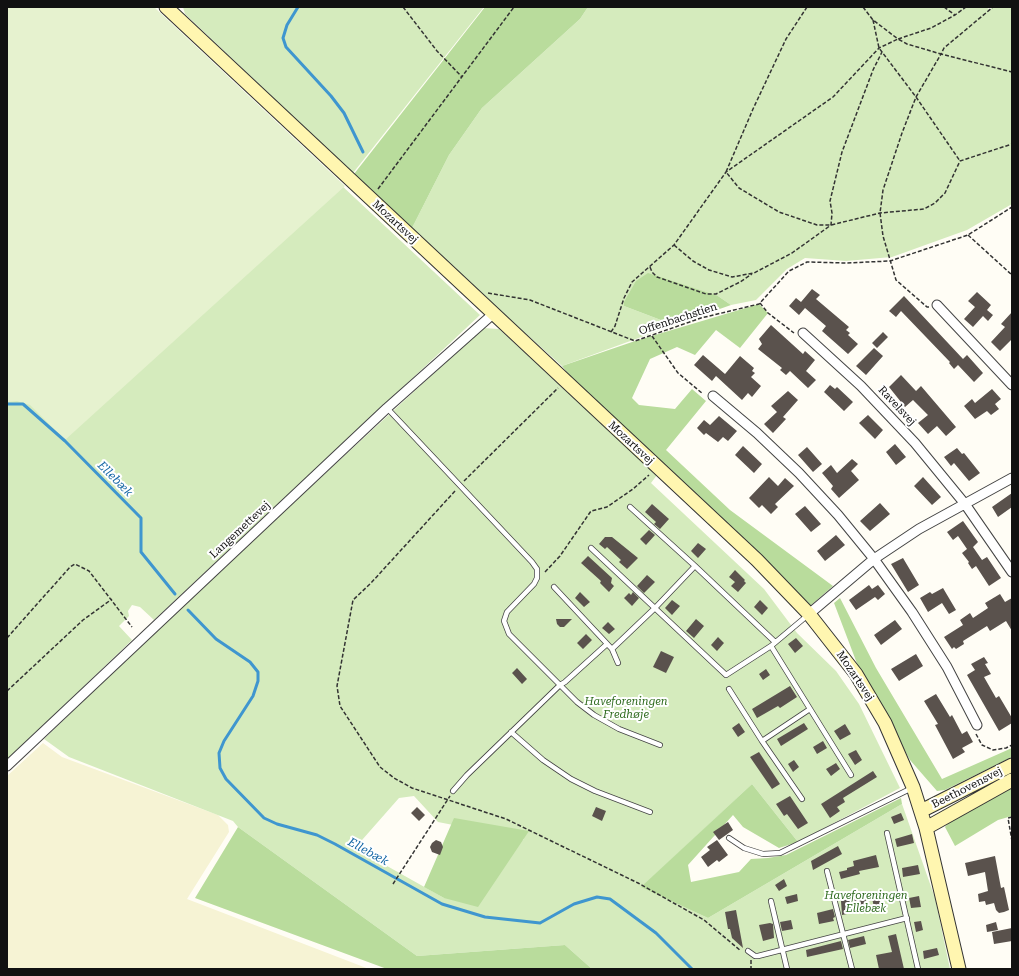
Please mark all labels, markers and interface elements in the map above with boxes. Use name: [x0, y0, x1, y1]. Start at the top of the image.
street label: Mozartsvej: [369, 198, 421, 246]
street label: Offenbachstien: [637, 300, 719, 338]
street label: Ravelsvej: [875, 383, 919, 429]
street label: Mozartsvej: [605, 419, 657, 467]
water label: Ellebæk: [94, 458, 136, 500]
street label: Langemettevej: [207, 499, 273, 561]
street label: Mozartsvej: [833, 648, 877, 704]
park label: Haveforeningen Fredhøje: [584, 695, 668, 721]
street label: Beethovensvej: [930, 765, 1004, 811]
water label: Ellebæk: [345, 835, 391, 869]
park label: Haveforeningen Ellebæk: [824, 889, 908, 915]

